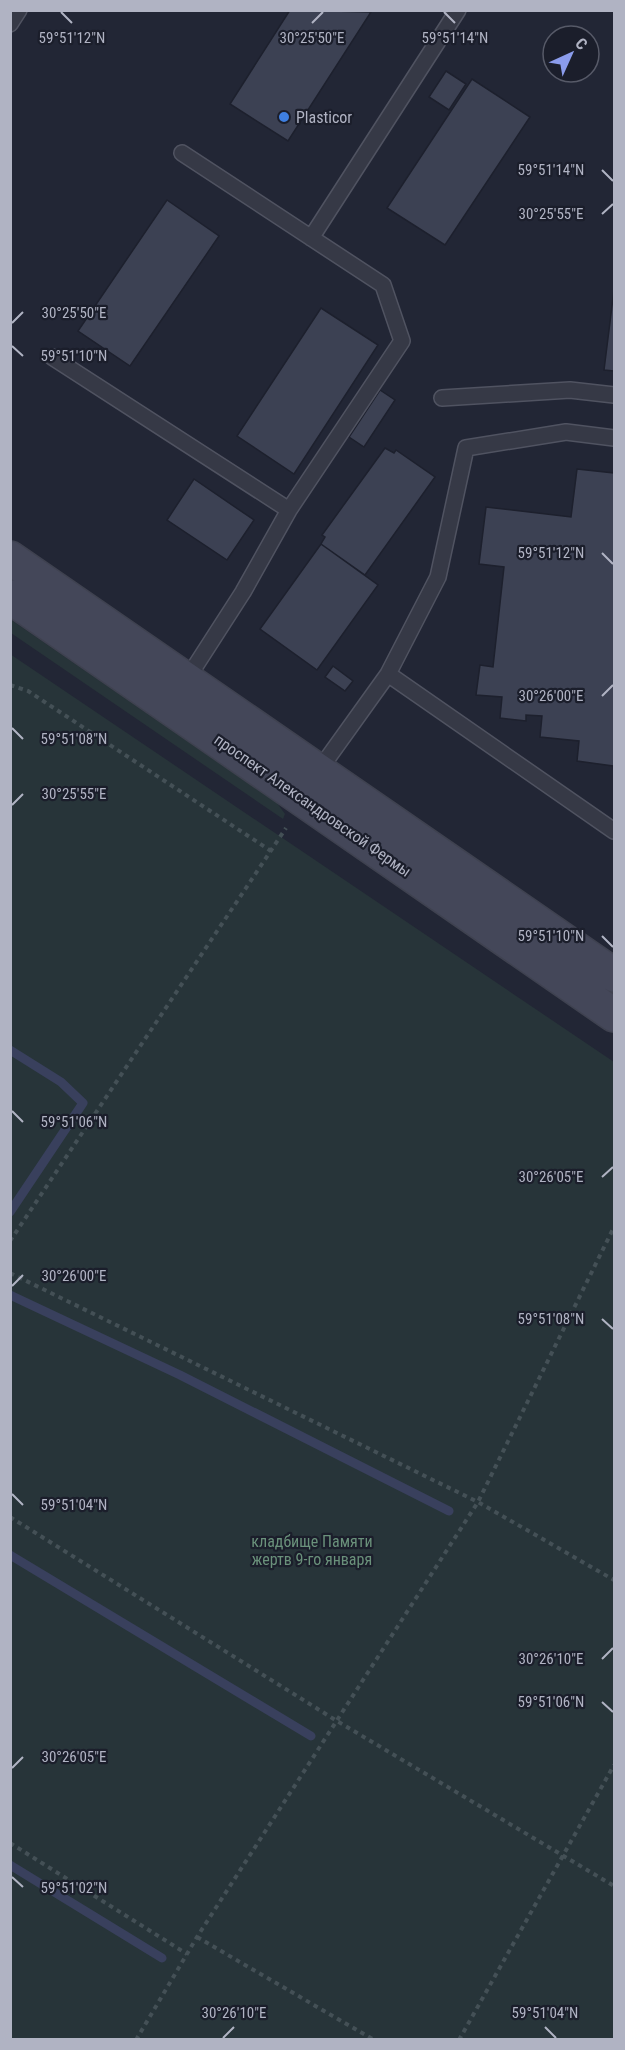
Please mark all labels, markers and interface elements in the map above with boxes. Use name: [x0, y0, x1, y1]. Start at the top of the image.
north arrow: [541, 24, 601, 84]
text: 59°51'12"N: [39, 29, 105, 47]
text: 30°25'50"E: [280, 29, 344, 47]
text: 59°51'14"N: [422, 29, 488, 47]
text: С: [571, 34, 591, 54]
place label: Plasticor: [296, 108, 352, 127]
marker: Plasticor: [277, 110, 291, 124]
text: 59°51'14"N: [518, 161, 584, 179]
text: 30°25'55"E: [519, 205, 583, 223]
text: 30°25'50"E: [42, 304, 106, 322]
text: 59°51'10"N: [41, 347, 107, 365]
text: 59°51'12"N: [518, 544, 584, 562]
text: 30°26'00"E: [519, 687, 583, 705]
text: 59°51'08"N: [41, 730, 107, 748]
street label: проспект Александровской Фермы: [211, 730, 415, 881]
text: 30°25'55"E: [42, 785, 106, 803]
text: 59°51'10"N: [518, 927, 584, 945]
text: 59°51'06"N: [41, 1113, 107, 1131]
text: 30°26'05"E: [519, 1168, 583, 1186]
text: 30°26'00"E: [42, 1267, 106, 1285]
text: 59°51'08"N: [518, 1310, 584, 1328]
text: 59°51'04"N: [41, 1496, 107, 1514]
park label: кладбище Памяти жертв 9-го января: [251, 1532, 373, 1569]
text: 30°26'10"E: [519, 1650, 583, 1668]
text: 59°51'06"N: [518, 1693, 584, 1711]
text: 30°26'05"E: [42, 1748, 106, 1766]
text: 59°51'02"N: [41, 1879, 107, 1897]
text: 30°26'10"E: [202, 2004, 266, 2022]
text: 59°51'04"N: [512, 2004, 578, 2022]

